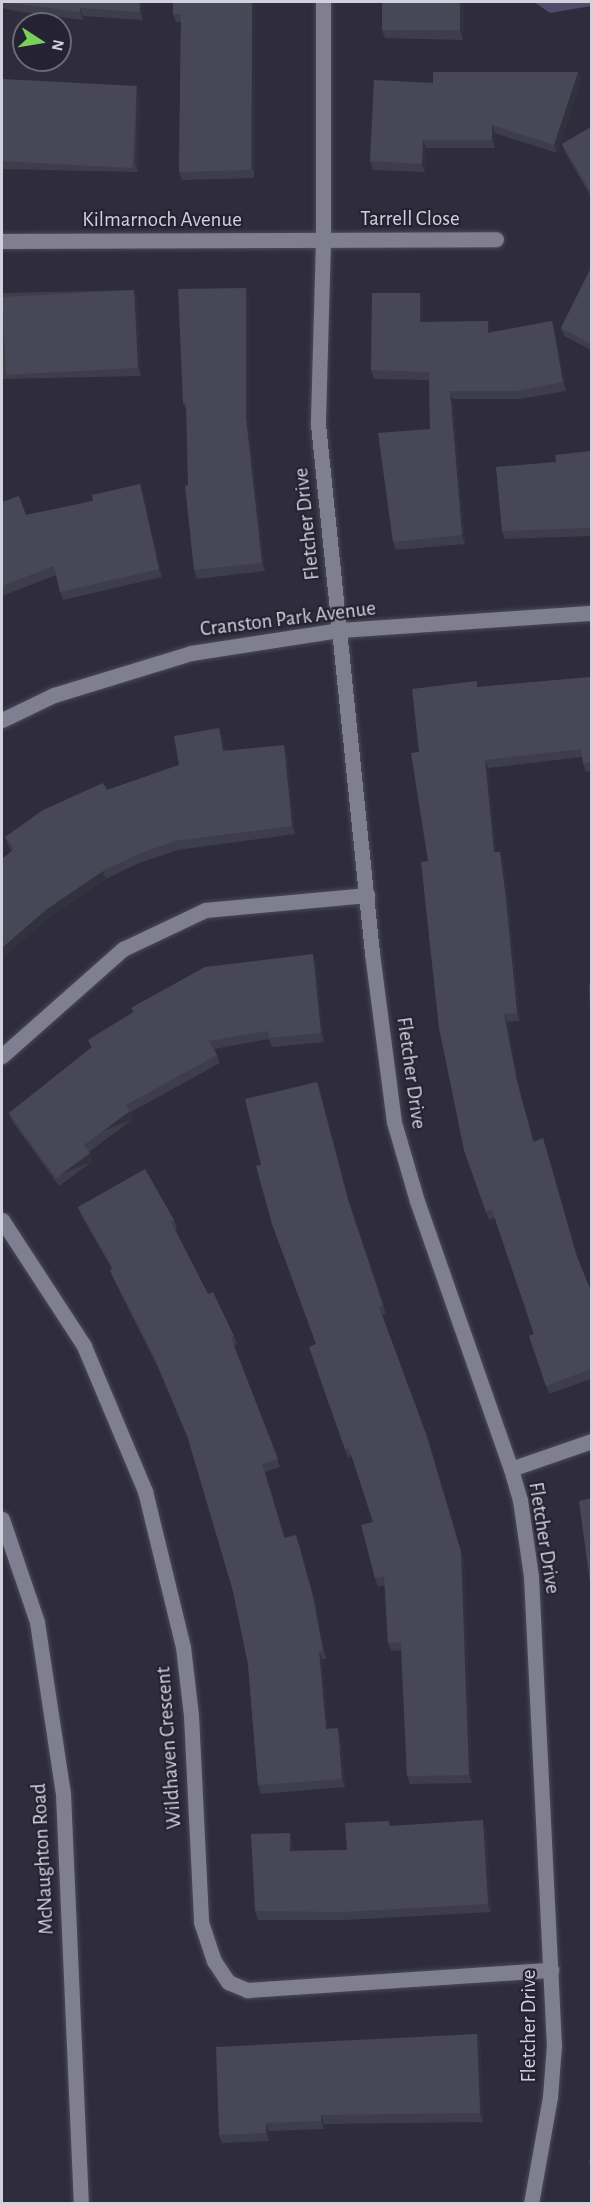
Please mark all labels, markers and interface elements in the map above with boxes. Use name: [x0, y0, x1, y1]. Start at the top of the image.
north arrow: [12, 12, 72, 72]
text: N: [49, 38, 67, 52]
street label: Tarrell Close: [360, 206, 460, 232]
street label: Kilmarnoch Avenue: [82, 207, 242, 233]
street label: Fletcher Drive: [289, 467, 325, 581]
street label: Cranston Park Avenue: [199, 596, 377, 642]
street label: Fletcher Drive: [391, 1015, 431, 1131]
street label: Fletcher Drive: [523, 1480, 565, 1596]
street label: Wildhaven Crescent: [151, 1666, 187, 1830]
street label: McNaughton Road: [26, 1783, 60, 1935]
street label: Fletcher Drive: [516, 1970, 542, 2082]

